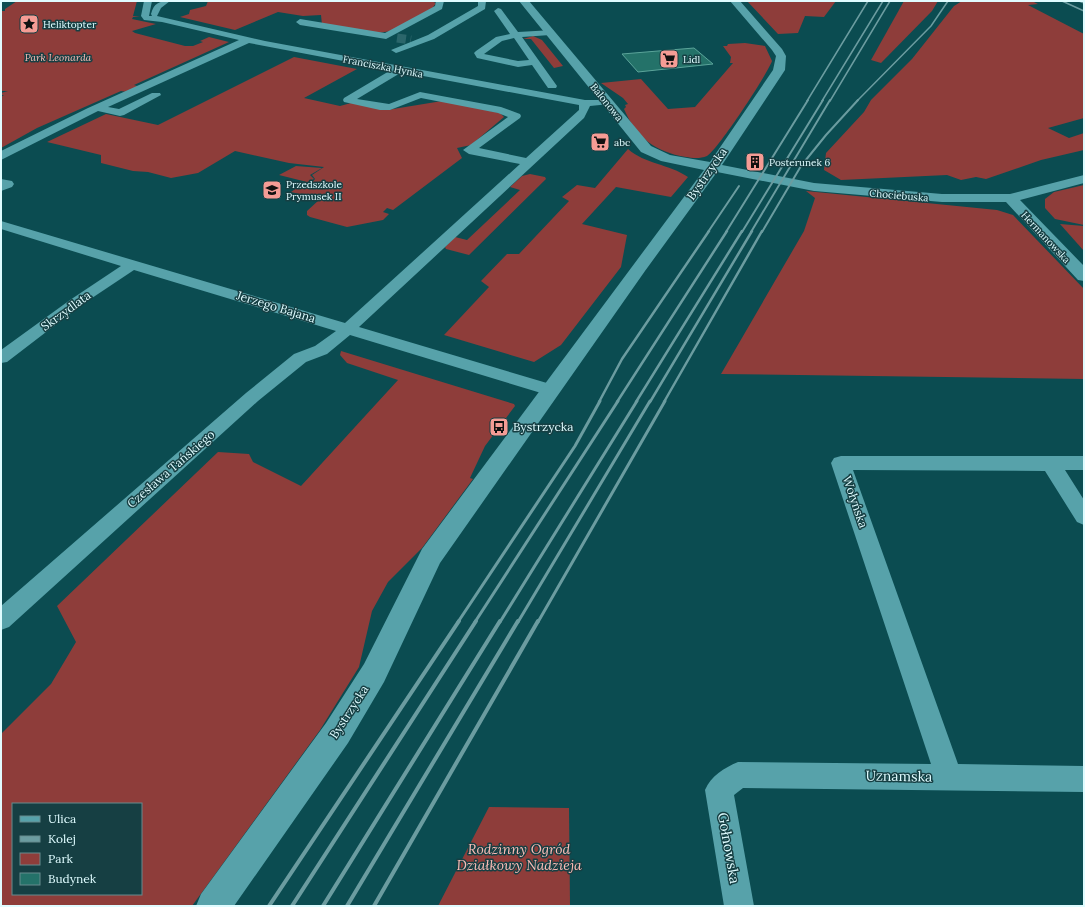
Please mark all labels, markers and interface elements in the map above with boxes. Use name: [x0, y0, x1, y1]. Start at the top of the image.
place icon: Heliktopter: [18, 13, 40, 35]
place label: Heliktopter: [43, 18, 97, 31]
supermarket icon: Lidl: [658, 48, 680, 70]
park label: Park Leonarda: [25, 51, 92, 64]
street label: Franciszka Hynka: [342, 52, 424, 81]
place label: Lidl: [683, 53, 701, 66]
street label: Balonowa: [587, 81, 626, 124]
supermarket icon: abc: [589, 131, 611, 153]
place label: abc: [614, 136, 630, 149]
street label: Bystrzycka: [683, 145, 730, 203]
building icon: Posterunek 6: [744, 151, 766, 173]
place label: Posterunek 6: [769, 156, 831, 169]
place label: Przedszkole Prymusek II: [286, 178, 342, 203]
school or university icon: Przedszkole Prymusek II: [261, 179, 283, 201]
street label: Chociebuska: [869, 186, 929, 205]
street label: Hermanowska: [1018, 209, 1073, 266]
street label: Skrzydlata: [38, 287, 94, 334]
street label: Jerzego Bajana: [234, 287, 317, 326]
bus stop icon: Bystrzycka: [488, 416, 510, 438]
place label: Bystrzycka: [513, 419, 573, 434]
street label: Czesława Tańskiego: [124, 426, 218, 511]
street label: Wołyńska: [840, 474, 871, 530]
street label: Bystrzycka: [326, 682, 371, 741]
street label: Uznamska: [865, 766, 933, 786]
legend: [12, 803, 142, 895]
text: Ulica: [48, 811, 76, 826]
street label: Gołnowska: [714, 811, 744, 885]
text: Kolej: [48, 831, 76, 846]
park label: Rodzinny Ogród Działkowy Nadzieja: [456, 840, 582, 874]
text: Park: [48, 851, 74, 866]
text: Budynek: [48, 871, 97, 886]

